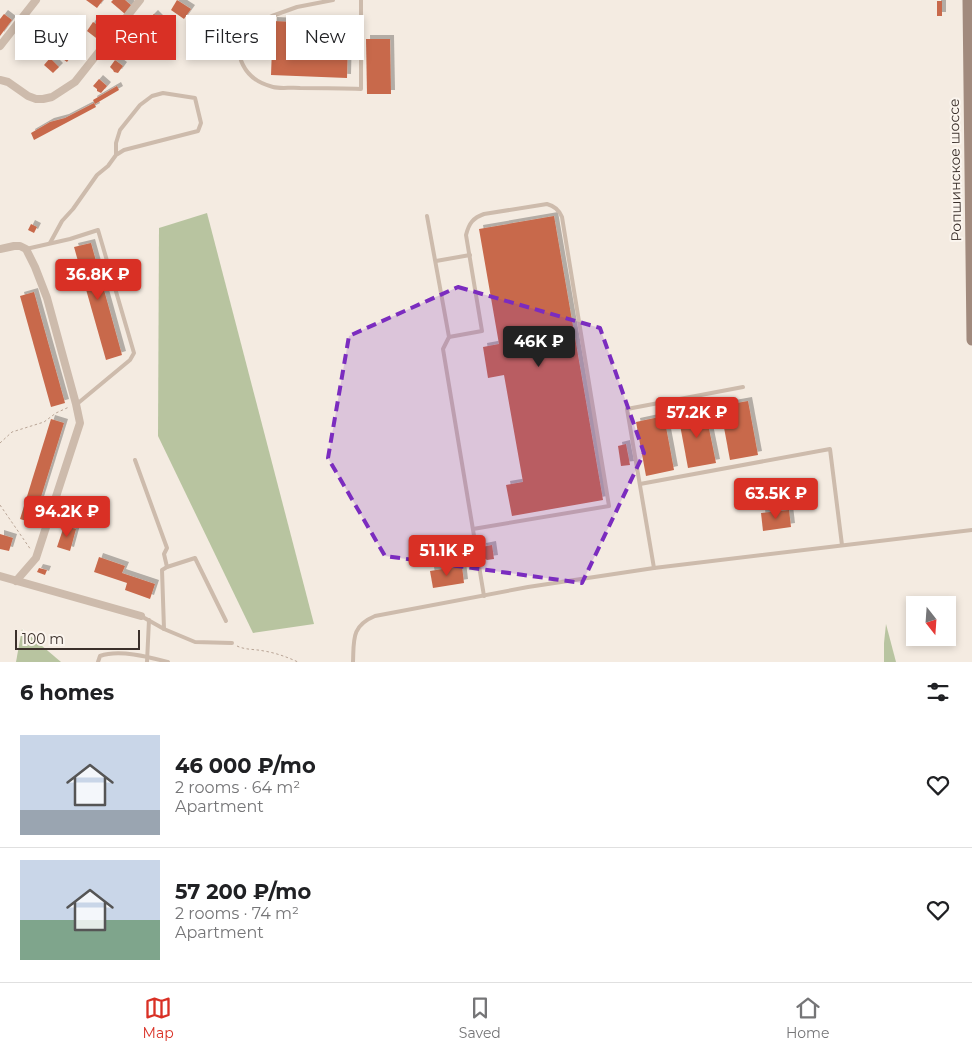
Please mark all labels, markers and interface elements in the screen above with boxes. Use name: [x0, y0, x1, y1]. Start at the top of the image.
chip: Buy: [15, 15, 86, 60]
chip: Rent: [96, 15, 176, 60]
chip: Filters: [186, 15, 276, 60]
chip: New: [286, 15, 364, 60]
street label: Ропшинское шоссе: [945, 98, 965, 242]
pin: 36.8K ₽: [52, 258, 144, 301]
text: 36.8K ₽: [66, 265, 130, 284]
pin: 46K ₽: [504, 326, 574, 368]
text: 46K ₽: [514, 332, 564, 351]
pin: 57.2K ₽: [651, 396, 743, 439]
text: 57.2K ₽: [666, 403, 728, 422]
pin: 63.5K ₽: [730, 478, 822, 520]
text: 63.5K ₽: [745, 484, 807, 503]
pin: 94.2K ₽: [21, 496, 113, 538]
text: 94.2K ₽: [35, 502, 99, 521]
pin: 51.1K ₽: [401, 534, 493, 577]
text: 51.1K ₽: [420, 541, 474, 560]
north arrow: [906, 596, 956, 646]
map controls: [906, 596, 956, 646]
scale bar: [15, 627, 140, 650]
text: 100 m: [22, 630, 64, 648]
icon: filters: [924, 678, 952, 706]
text: 6 homes: [20, 680, 114, 705]
text: 46 000 ₽/mo: [175, 753, 316, 778]
icon: home: [60, 755, 120, 815]
icon: heart: [924, 771, 952, 799]
text: 2 rooms · 64 m²: [175, 778, 300, 797]
text: Apartment: [175, 797, 264, 816]
text: 57 200 ₽/mo: [175, 879, 311, 904]
icon: home: [60, 880, 120, 940]
icon: heart: [924, 896, 952, 924]
text: 2 rooms · 74 m²: [175, 904, 299, 923]
text: Apartment: [175, 923, 264, 942]
tab: Map: [143, 994, 174, 1042]
tab: Saved: [459, 994, 501, 1042]
tab: Home: [786, 994, 829, 1042]

